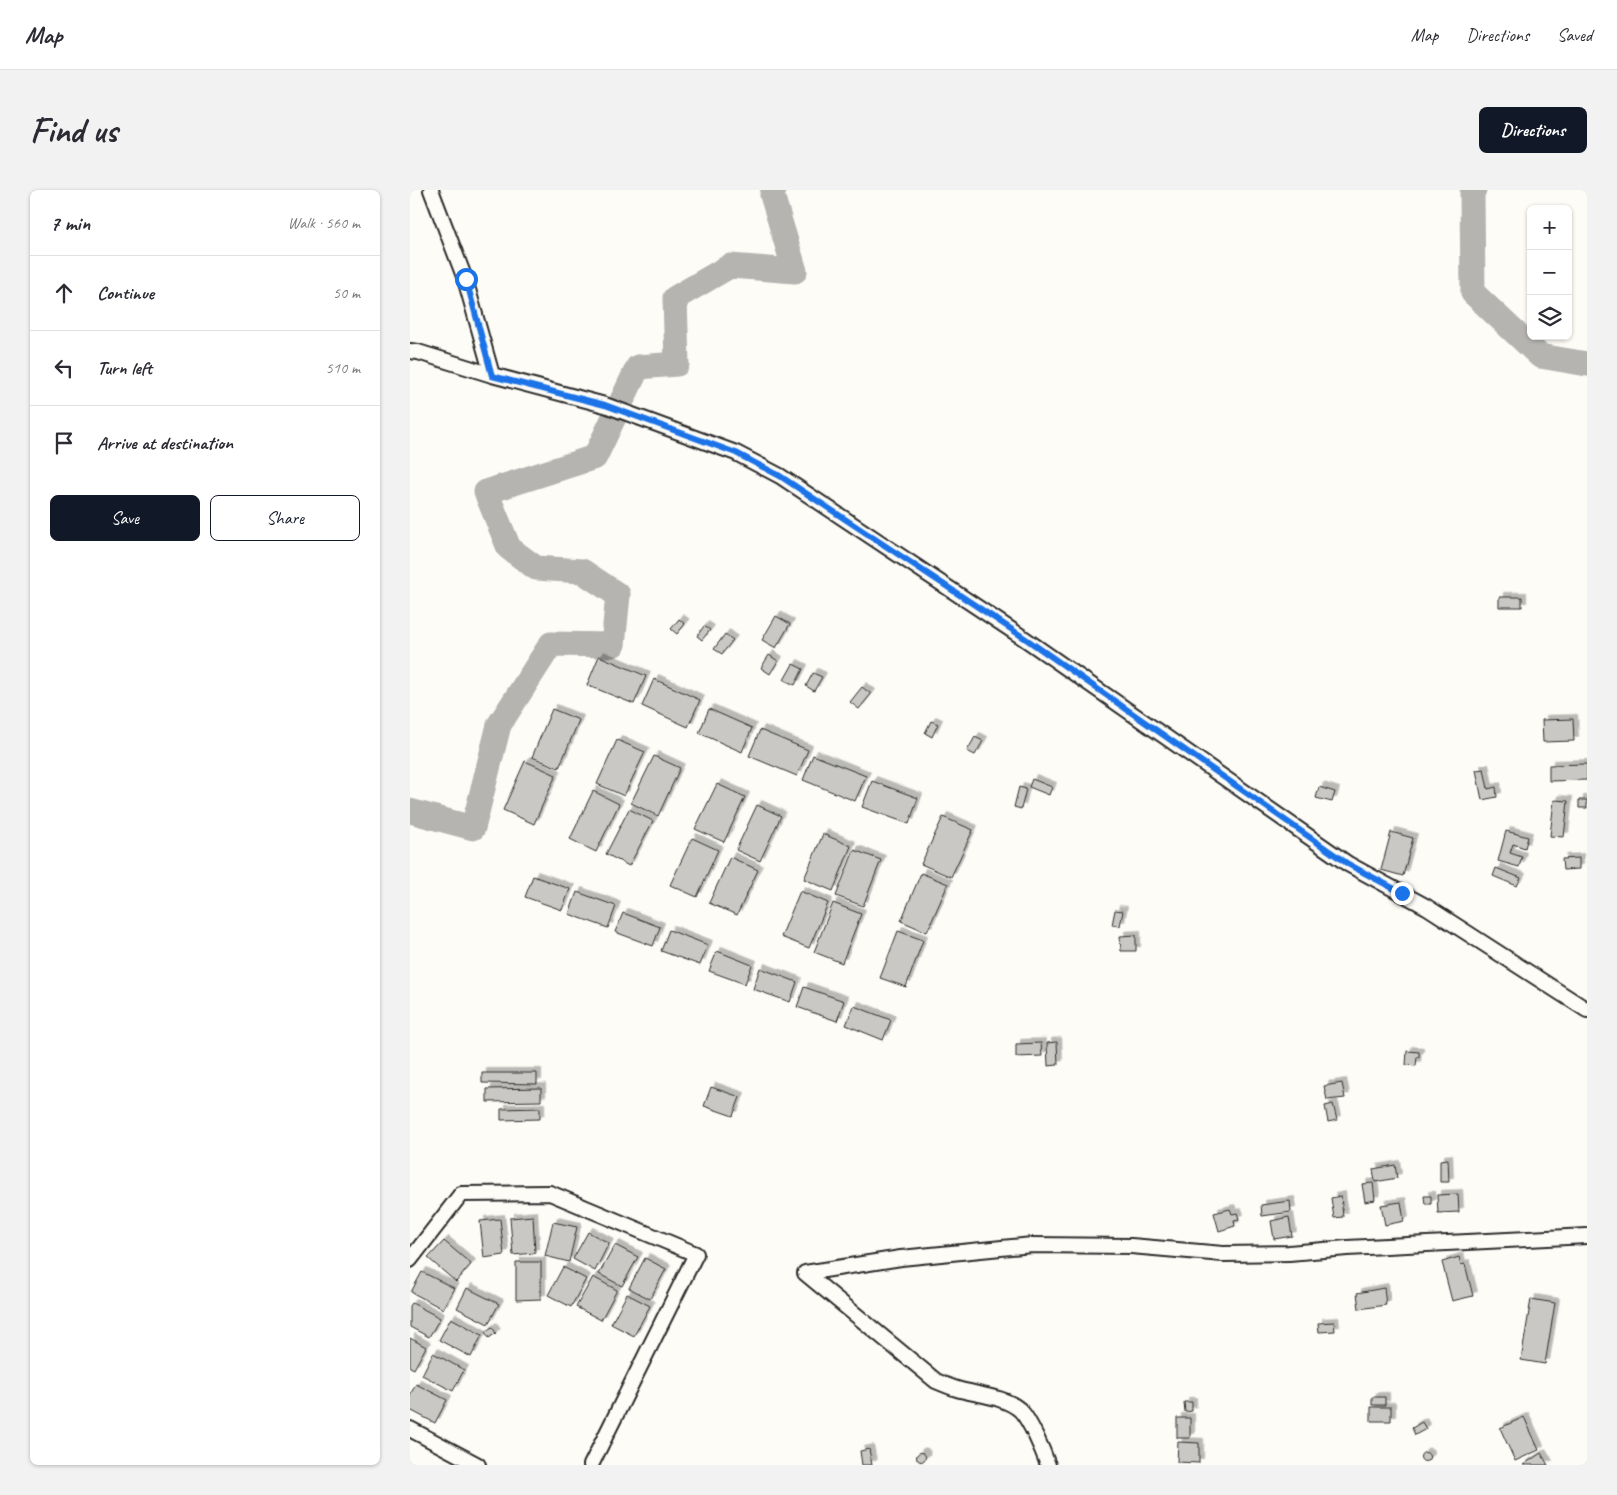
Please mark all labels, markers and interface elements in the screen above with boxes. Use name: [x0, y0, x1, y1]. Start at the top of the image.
text: Map: [25, 20, 62, 50]
text: Map: [1411, 24, 1438, 46]
text: Directions: [1466, 24, 1529, 46]
text: Saved: [1557, 24, 1592, 46]
button: Directions: [1479, 107, 1587, 153]
text: Find us: [30, 108, 117, 153]
map controls: [1527, 205, 1572, 340]
button: +: [1527, 205, 1572, 250]
text: 7 min: [50, 210, 90, 236]
text: Walk · 560 m: [288, 213, 360, 233]
button: −: [1527, 250, 1572, 295]
route start: [455, 268, 478, 291]
icon: ahead: [50, 279, 78, 307]
text: Continue: [97, 281, 154, 305]
text: 50 m: [333, 283, 360, 303]
button: layers: [1527, 295, 1572, 340]
icon: left: [50, 354, 78, 382]
text: Turn left: [97, 356, 152, 380]
text: 510 m: [326, 358, 360, 378]
icon: arrive: [50, 429, 78, 457]
text: Arrive at destination: [97, 431, 233, 455]
button: Save: [50, 495, 200, 541]
button: Share: [210, 495, 360, 541]
route end: [1391, 882, 1414, 905]

